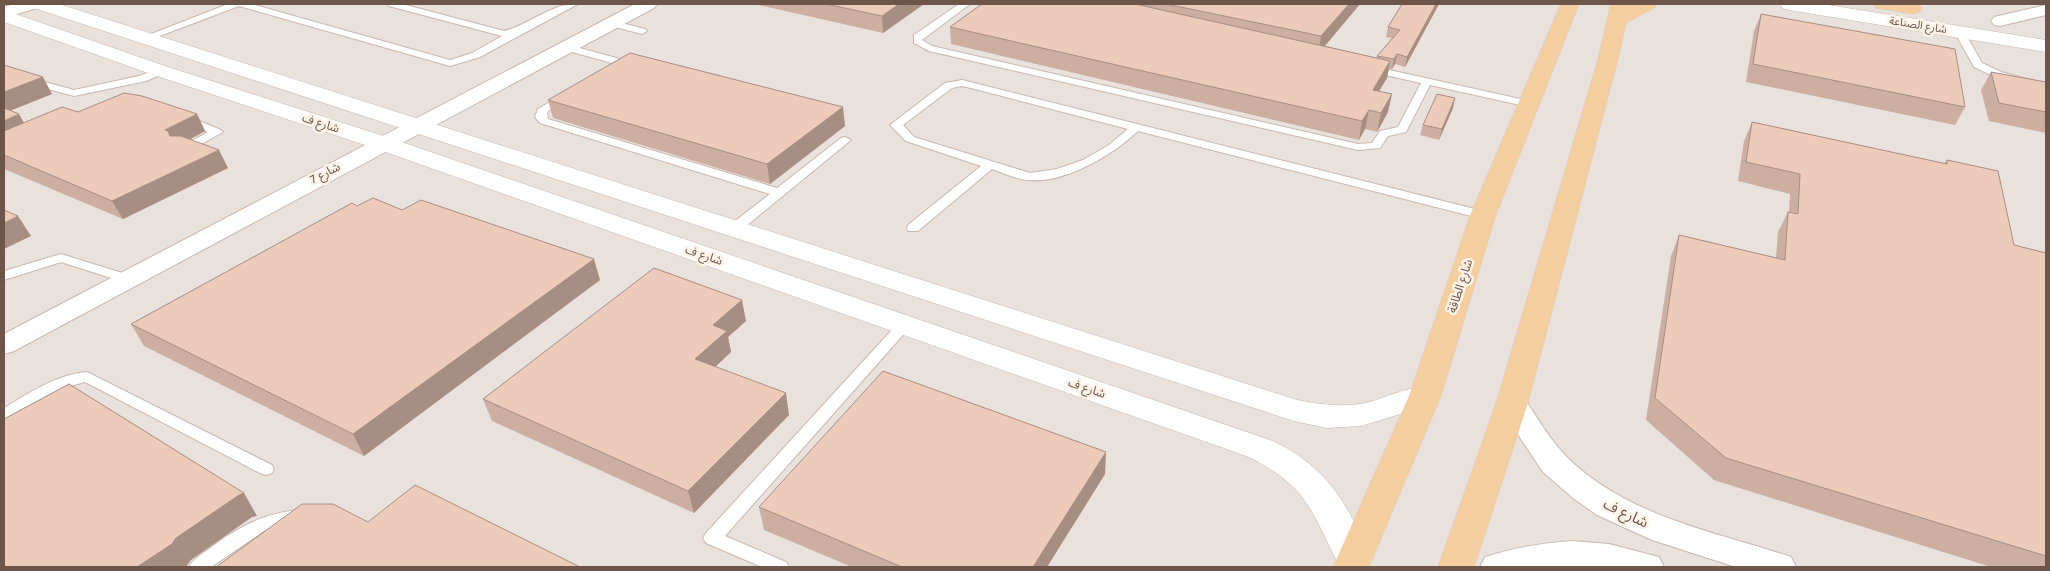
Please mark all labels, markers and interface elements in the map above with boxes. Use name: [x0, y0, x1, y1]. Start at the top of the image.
street label: شارع الصناعة: [1888, 14, 1948, 37]
street label: شارع ف: [300, 110, 341, 137]
street label: شارع 7: [308, 159, 343, 188]
street label: شارع ف: [683, 242, 724, 270]
street label: شارع الطاقة: [1445, 257, 1477, 315]
street label: شارع ف: [1066, 375, 1107, 403]
street label: شارع ف: [1599, 494, 1652, 534]

